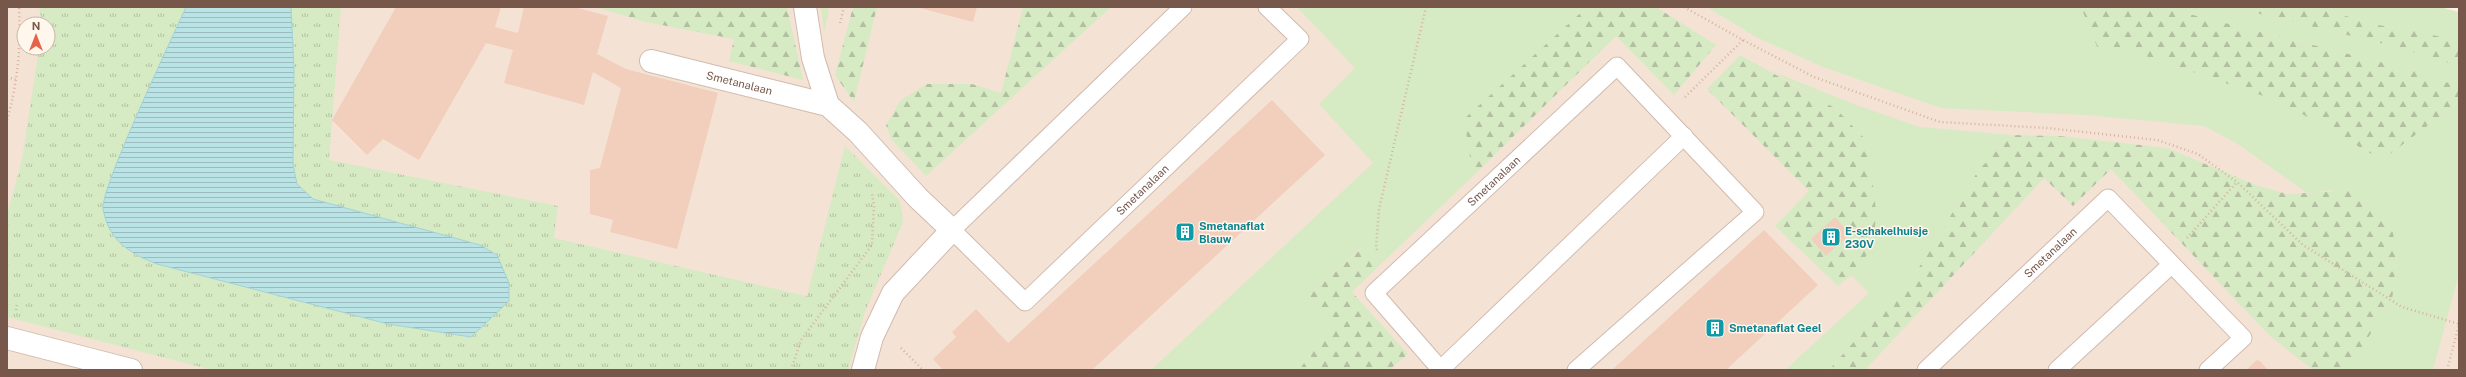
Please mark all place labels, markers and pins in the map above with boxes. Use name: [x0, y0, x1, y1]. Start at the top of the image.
place label: Smetanaflat Blauw: [1199, 220, 1265, 245]
building icon: Smetanaflat Blauw: [1174, 221, 1196, 243]
place label: E-schakelhuisje 230V: [1845, 225, 1928, 250]
building icon: E-schakelhuisje 230V: [1820, 226, 1842, 248]
building icon: Smetanaflat Geel: [1704, 317, 1726, 339]
place label: Smetanaflat Geel: [1729, 322, 1822, 334]

